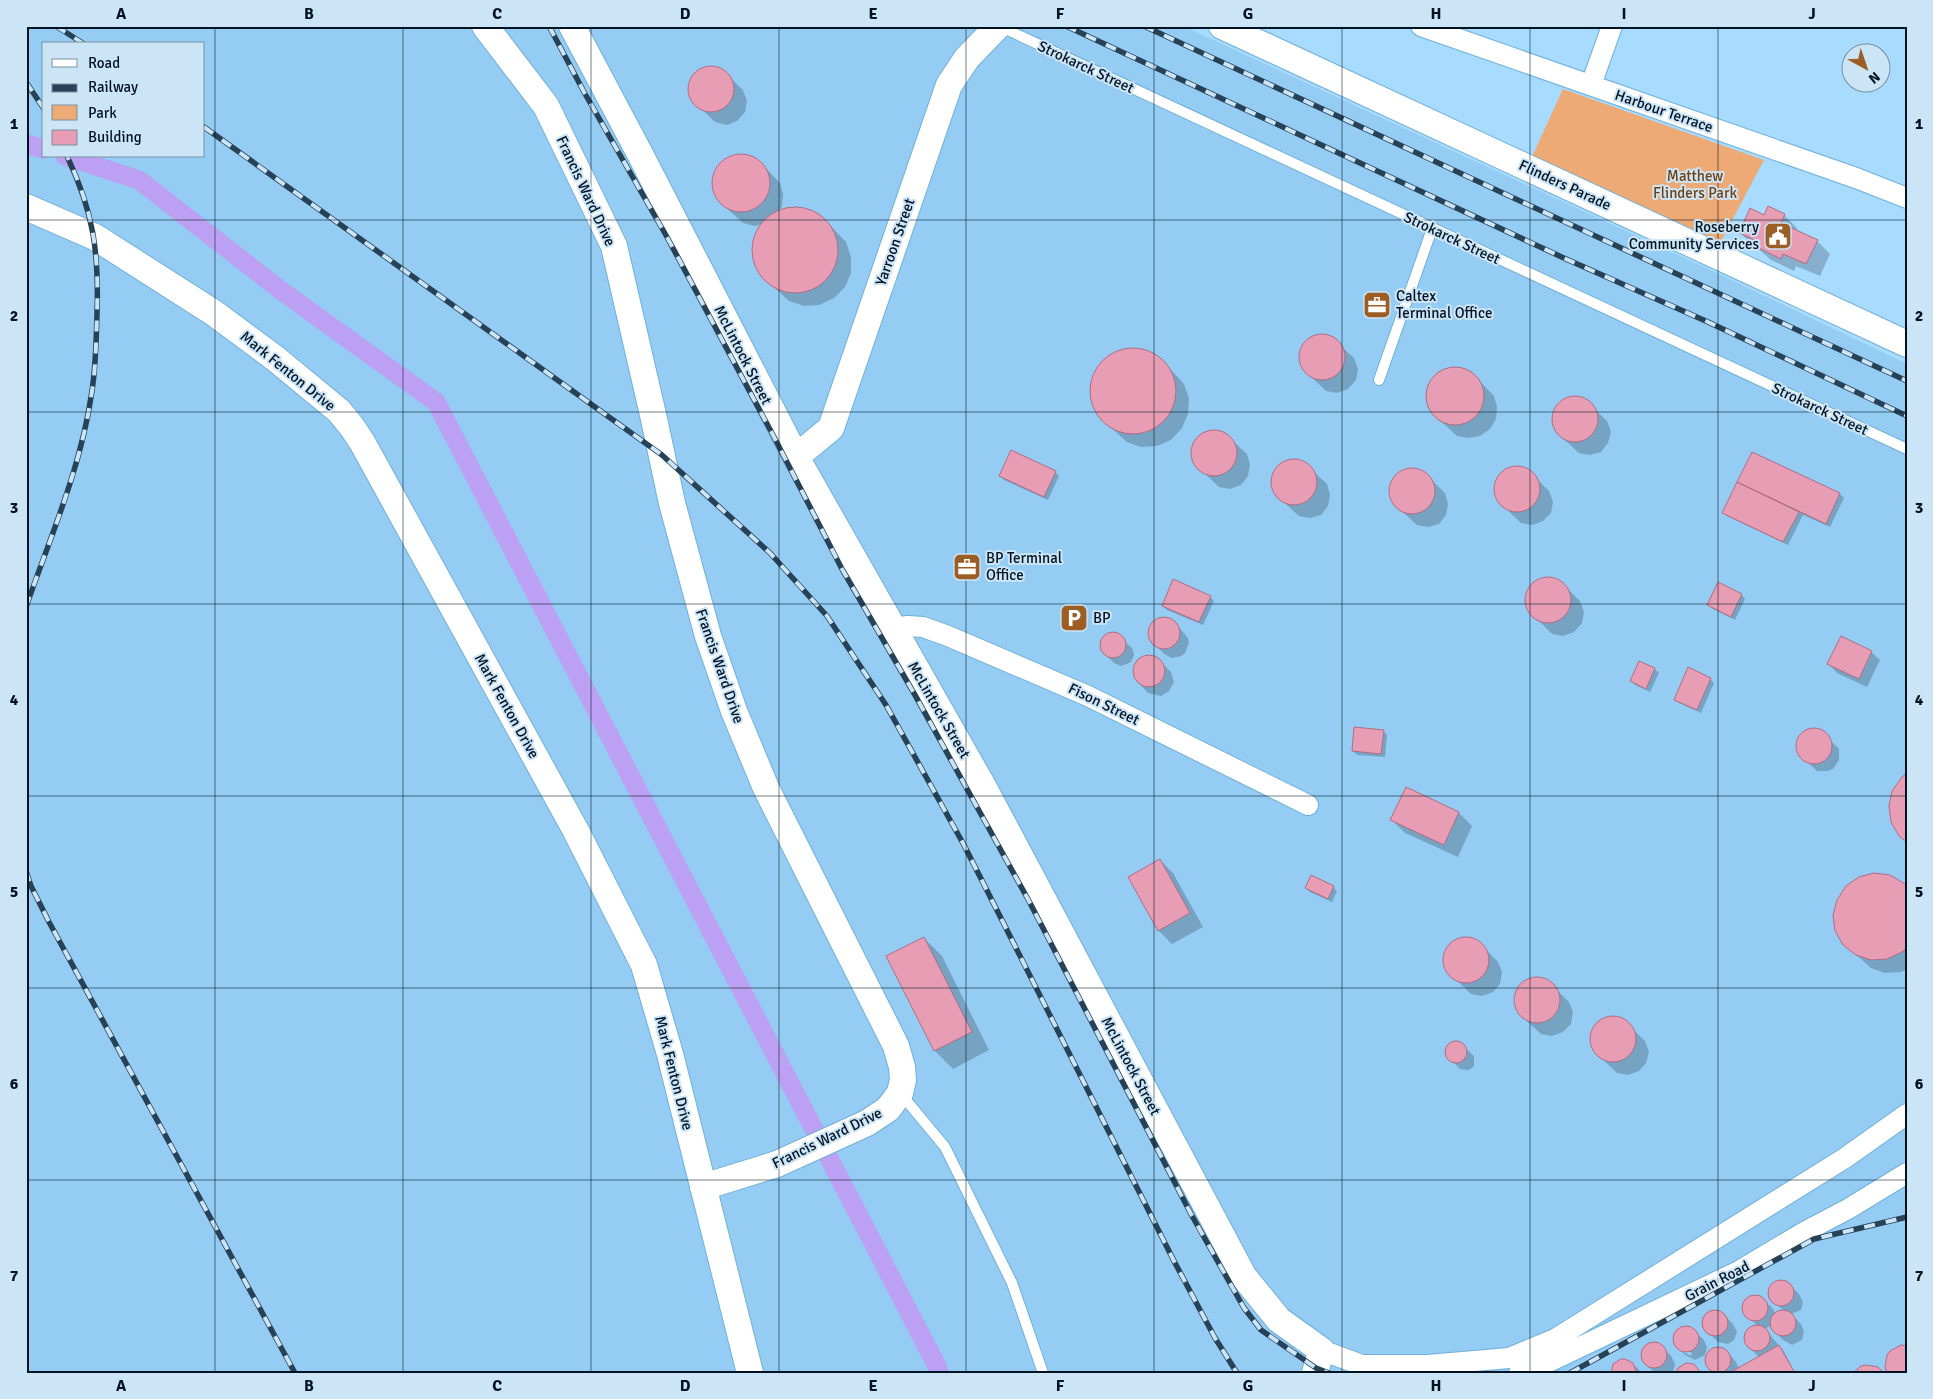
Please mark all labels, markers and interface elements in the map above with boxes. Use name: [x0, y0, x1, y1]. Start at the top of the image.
text: A: [116, 4, 127, 24]
text: B: [304, 4, 314, 24]
text: C: [492, 4, 502, 24]
text: D: [680, 4, 691, 24]
text: E: [868, 4, 878, 24]
text: F: [1056, 4, 1065, 24]
text: G: [1243, 4, 1253, 24]
text: H: [1431, 4, 1441, 24]
text: I: [1621, 4, 1627, 24]
text: J: [1808, 4, 1816, 24]
street label: Strokarck Street: [1035, 37, 1137, 97]
legend: [42, 42, 205, 158]
north arrow: [1840, 42, 1890, 92]
text: Road: [88, 54, 120, 72]
text: N: [1865, 68, 1883, 87]
text: Railway: [88, 78, 138, 96]
street label: Harbour Terrace: [1613, 86, 1715, 136]
text: Park: [88, 104, 117, 122]
text: 1: [10, 114, 19, 134]
text: 1: [1915, 114, 1924, 134]
text: Building: [88, 128, 142, 146]
street label: Francis Ward Drive: [553, 133, 619, 249]
street label: Flinders Parade: [1516, 156, 1614, 214]
park label: Matthew Flinders Park: [1653, 167, 1738, 202]
street label: Yarroon Street: [872, 196, 918, 288]
street label: Strokarck Street: [1401, 208, 1503, 268]
place label: Roseberry Community Services: [1629, 218, 1759, 253]
public building icon: Roseberry Community Services: [1763, 221, 1793, 251]
place label: Caltex Terminal Office: [1396, 287, 1492, 322]
office icon: Caltex Terminal Office: [1362, 290, 1392, 320]
street label: McLintock Street: [710, 302, 776, 408]
text: 2: [10, 306, 18, 326]
text: 2: [1915, 306, 1923, 326]
street label: Mark Fenton Drive: [237, 327, 339, 415]
street label: Strokarck Street: [1769, 379, 1871, 439]
text: 3: [10, 498, 18, 518]
text: 3: [1915, 498, 1923, 518]
place label: BP Terminal Office: [986, 549, 1062, 584]
office icon: BP Terminal Office: [952, 552, 982, 582]
parking icon: BP: [1059, 603, 1089, 633]
street label: Francis Ward Drive: [692, 606, 748, 726]
place label: BP: [1093, 609, 1111, 627]
street label: Mark Fenton Drive: [471, 650, 543, 762]
street label: McLintock Street: [904, 658, 974, 762]
street label: Fison Street: [1066, 679, 1142, 729]
text: 4: [10, 690, 19, 710]
text: 4: [1915, 690, 1924, 710]
text: 5: [10, 882, 18, 902]
text: 5: [1915, 882, 1923, 902]
street label: Mark Fenton Drive: [651, 1014, 697, 1132]
street label: McLintock Street: [1097, 1014, 1165, 1118]
text: 6: [10, 1074, 19, 1094]
text: 6: [1915, 1074, 1924, 1094]
street label: Francis Ward Drive: [769, 1104, 885, 1172]
street label: Grain Road: [1682, 1257, 1752, 1305]
text: 7: [10, 1266, 19, 1286]
text: 7: [1915, 1266, 1924, 1286]
text: A: [116, 1376, 127, 1396]
text: B: [304, 1376, 314, 1396]
text: C: [492, 1376, 502, 1396]
text: D: [680, 1376, 691, 1396]
text: E: [868, 1376, 878, 1396]
text: F: [1056, 1376, 1065, 1396]
text: G: [1243, 1376, 1253, 1396]
text: H: [1431, 1376, 1441, 1396]
text: I: [1621, 1376, 1627, 1396]
text: J: [1808, 1376, 1816, 1396]

